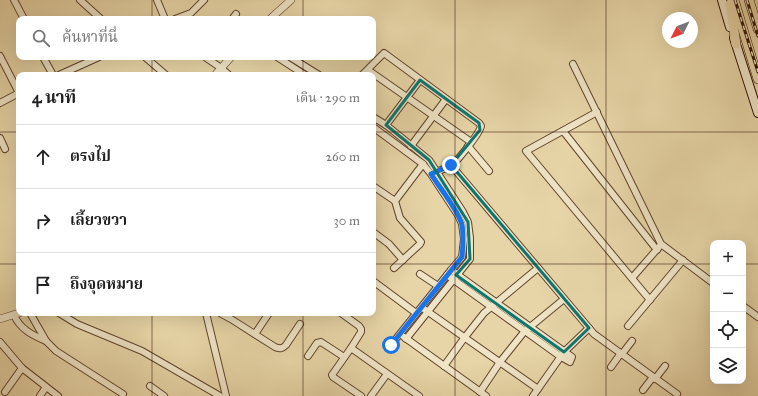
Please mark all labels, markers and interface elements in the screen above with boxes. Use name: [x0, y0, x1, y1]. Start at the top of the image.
north arrow: [662, 12, 698, 48]
search box: [16, 16, 376, 60]
icon: search: [30, 27, 52, 49]
text: ค้นหาที่นี่: [62, 28, 118, 46]
text: 4 นาที: [32, 87, 76, 108]
text: เดิน · 290 m: [296, 90, 360, 106]
icon: ahead: [32, 146, 54, 168]
text: ตรงไป: [70, 147, 111, 165]
text: 260 m: [326, 149, 360, 165]
route end: [442, 156, 460, 174]
icon: right: [32, 210, 54, 232]
text: เลี้ยวขวา: [70, 211, 127, 229]
text: 30 m: [334, 213, 360, 229]
map controls: [710, 240, 746, 384]
button: +: [710, 240, 746, 276]
icon: arrive: [32, 274, 54, 296]
text: ถึงจุดหมาย: [70, 275, 143, 293]
button: −: [710, 276, 746, 312]
button: locate: [710, 312, 746, 348]
route start: [382, 336, 400, 354]
button: layers: [710, 348, 746, 384]

